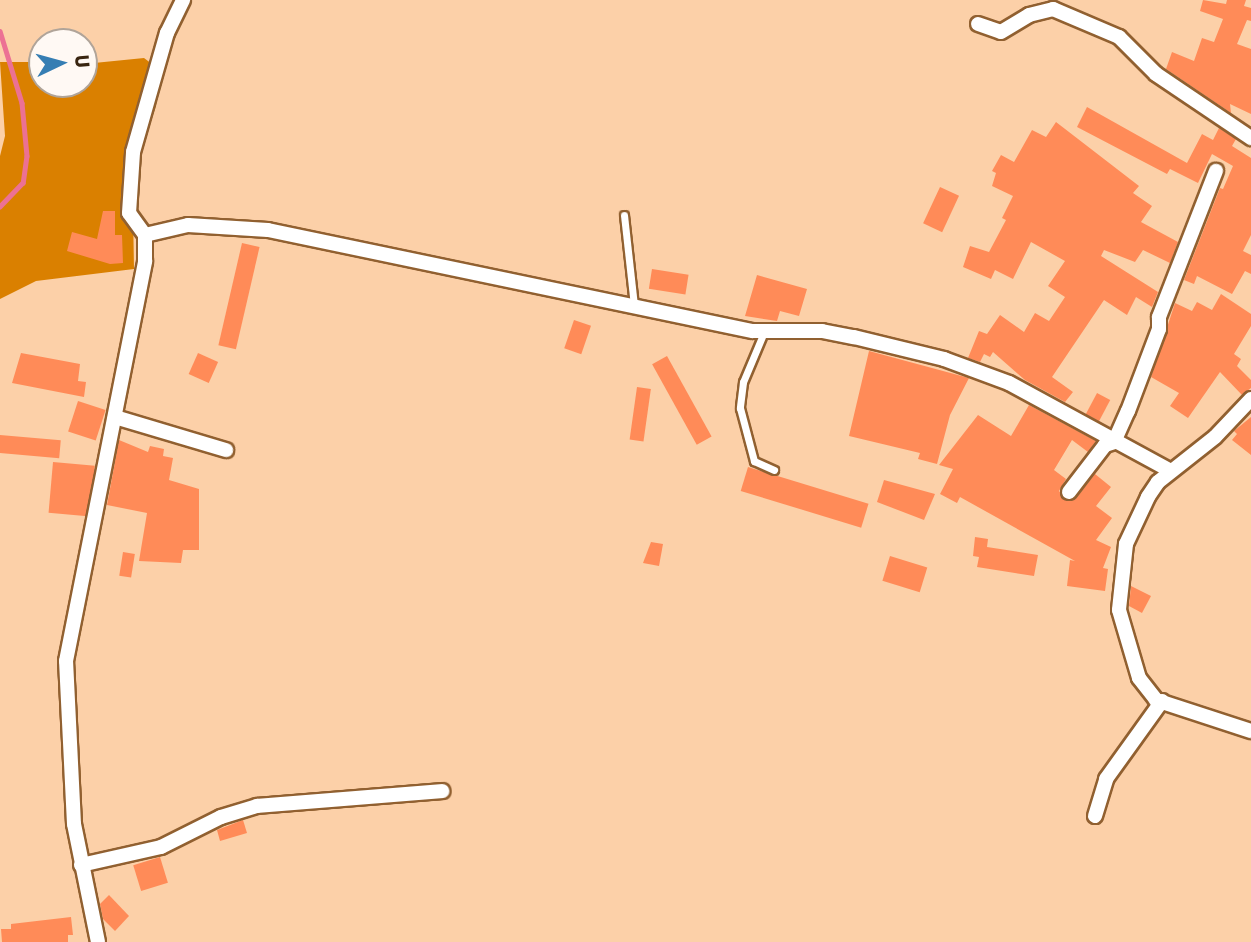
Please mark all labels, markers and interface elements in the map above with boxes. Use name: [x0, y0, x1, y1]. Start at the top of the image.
north arrow: [28, 28, 98, 98]
text: U: [68, 53, 96, 69]

